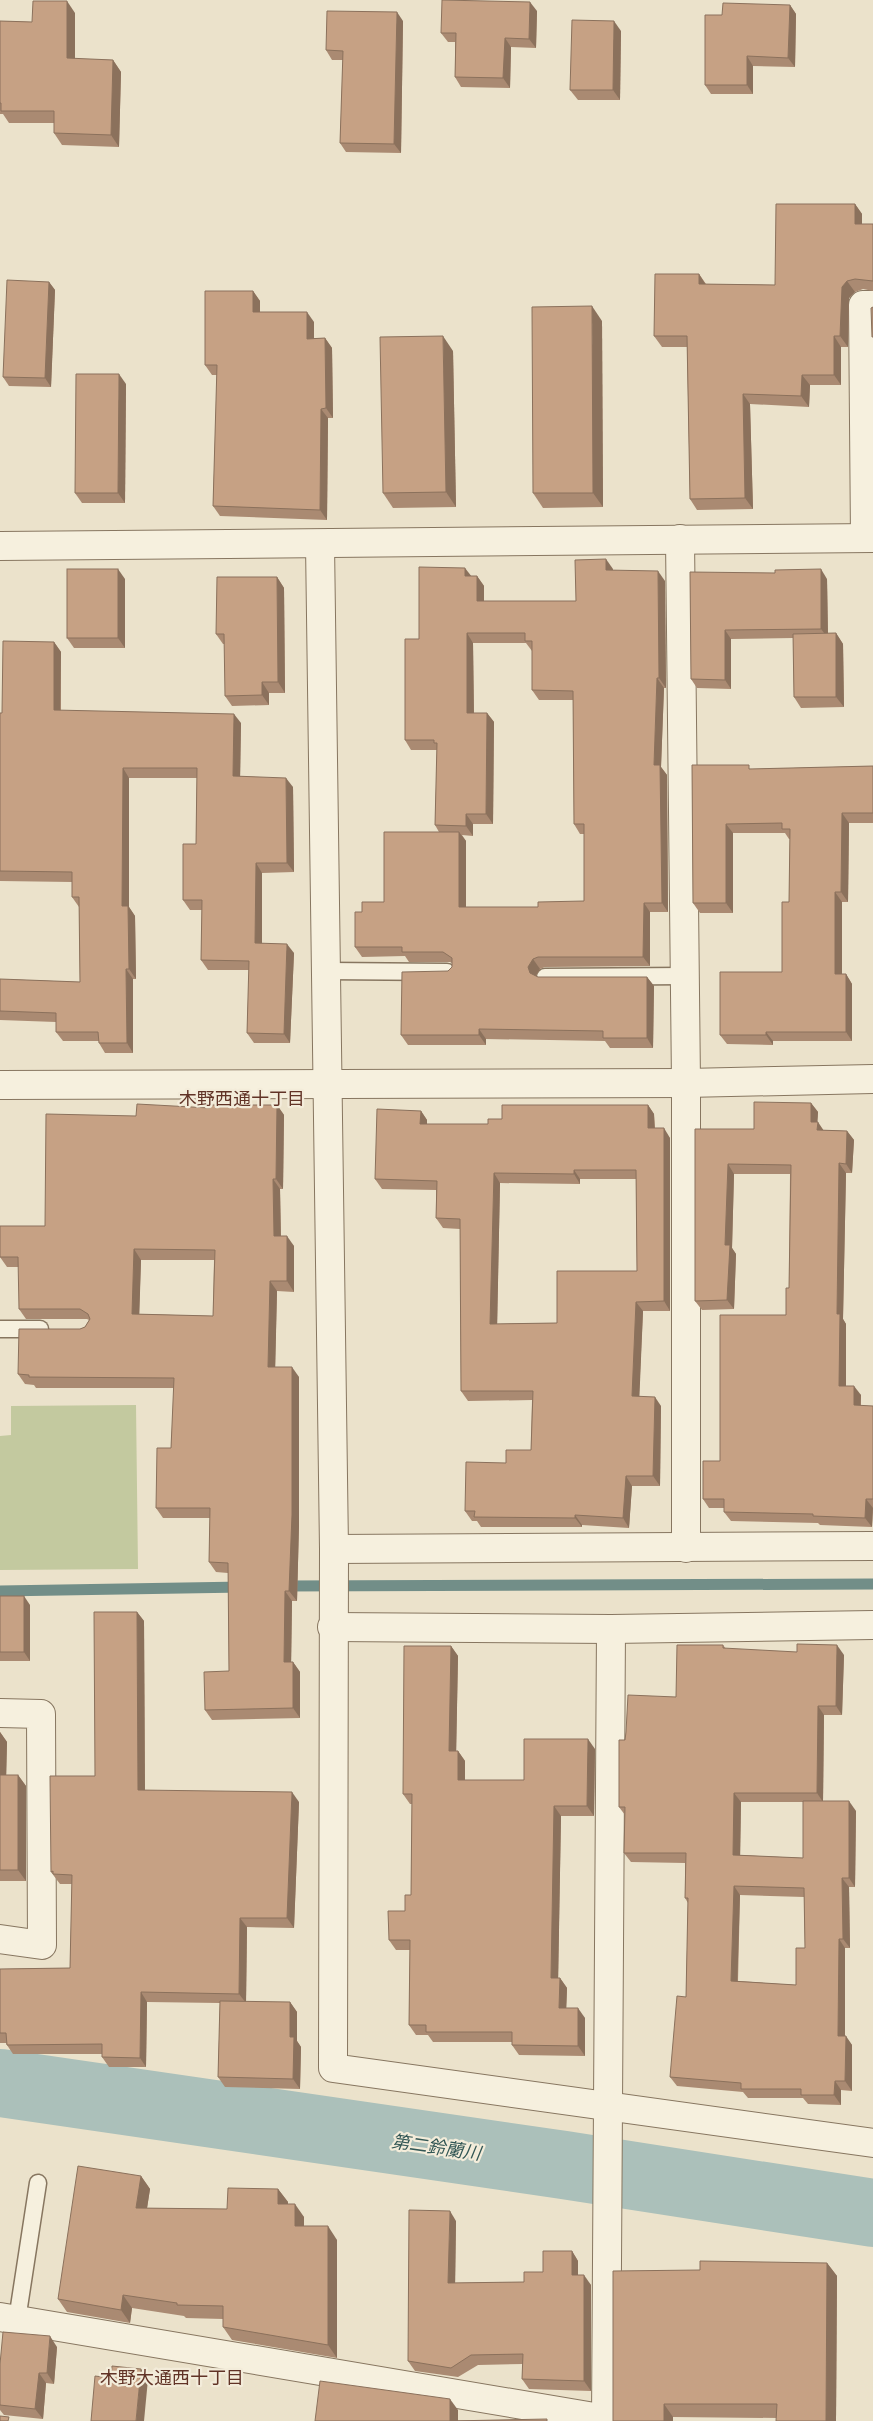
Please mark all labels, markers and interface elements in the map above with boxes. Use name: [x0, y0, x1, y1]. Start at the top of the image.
district label: 木野西通十丁目: [179, 1086, 305, 1113]
water label: 第二鈴蘭川: [390, 2128, 484, 2168]
district label: 木野大通西十丁目: [100, 2365, 244, 2392]

